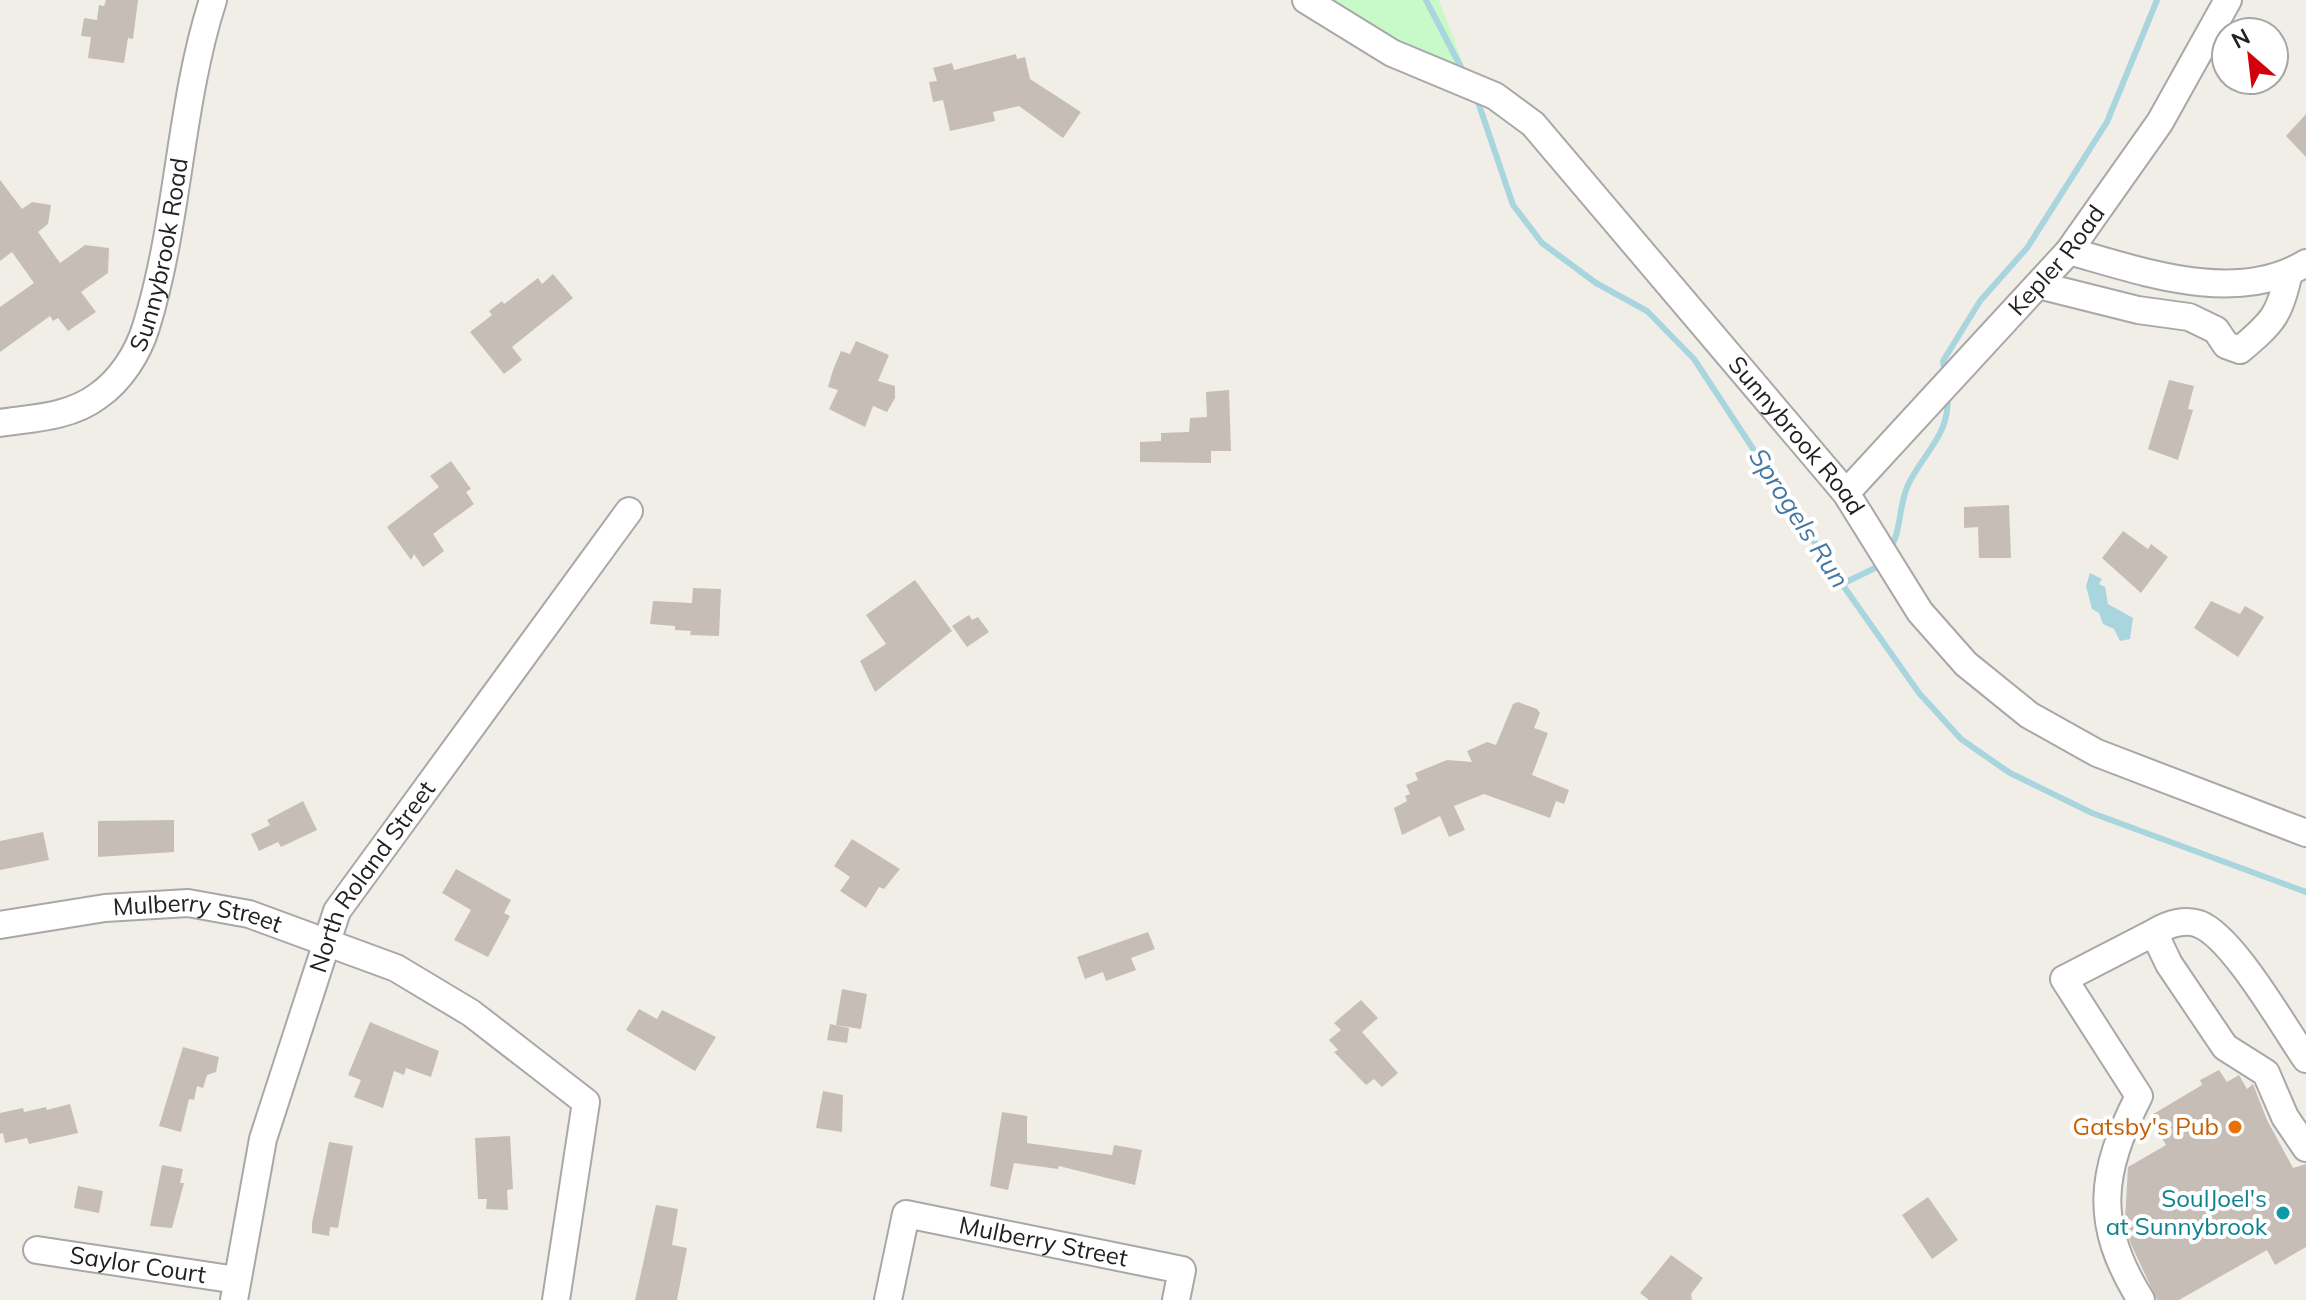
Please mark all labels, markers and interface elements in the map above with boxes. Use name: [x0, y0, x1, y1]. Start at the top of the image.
north arrow: [2210, 16, 2290, 96]
text: N: [2227, 22, 2255, 55]
street label: Sunnybrook Road: [122, 156, 194, 356]
street label: Kepler Road: [2001, 199, 2111, 321]
street label: Sunnybrook Road: [1722, 350, 1872, 520]
water label: Sprogels Run: [1742, 442, 1857, 594]
street label: North Roland Street: [302, 775, 441, 976]
street label: Mulberry Street: [112, 887, 287, 939]
place label: Gatsby's Pub: [2073, 1111, 2219, 1141]
marker: Gatsby's Pub: [2226, 1118, 2244, 1136]
place label: SoulJoel's at Sunnybrook: [2106, 1183, 2268, 1241]
marker: SoulJoel's at Sunnybrook: [2274, 1204, 2292, 1222]
street label: Mulberry Street: [957, 1209, 1130, 1273]
street label: Saylor Court: [68, 1239, 208, 1289]

